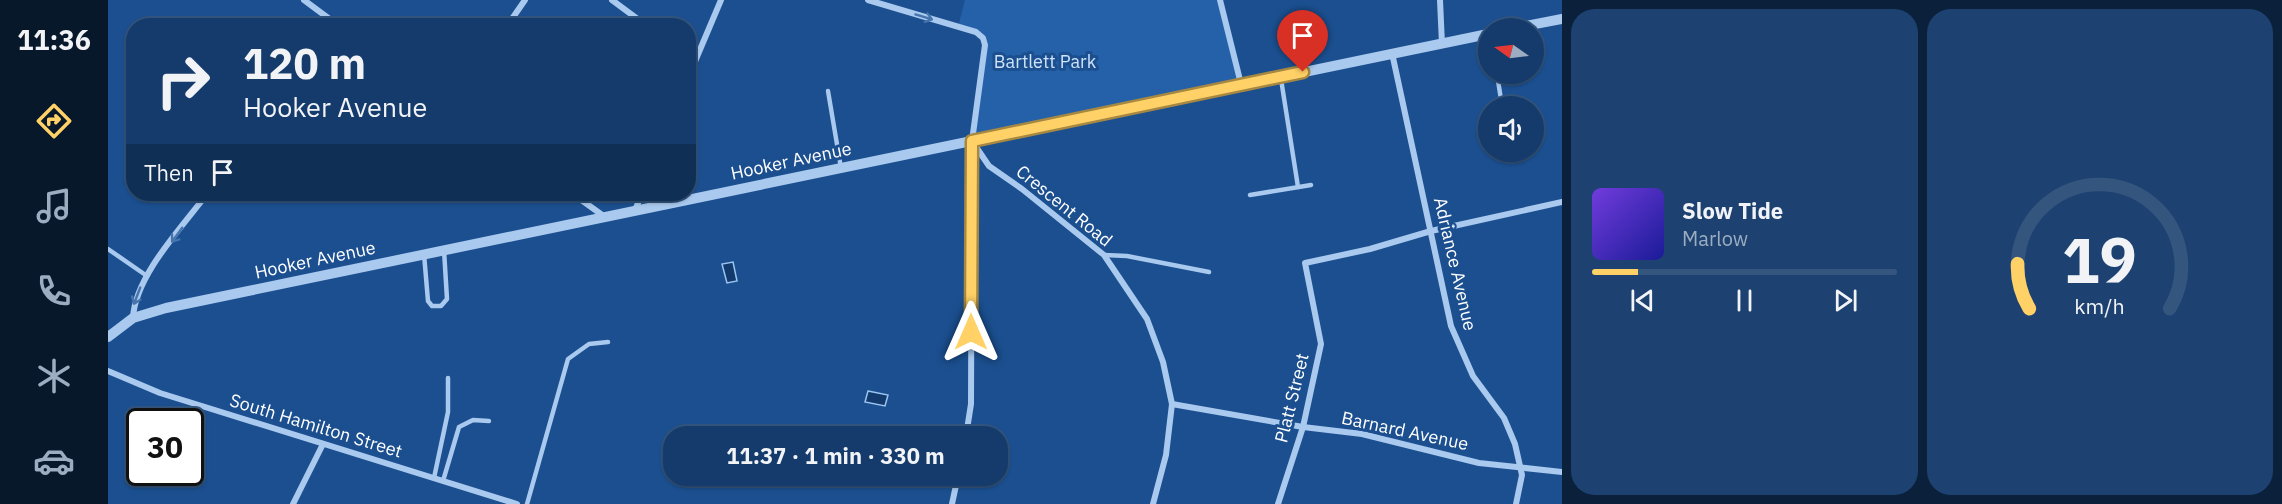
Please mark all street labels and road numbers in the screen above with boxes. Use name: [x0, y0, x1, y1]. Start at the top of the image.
street label: Hooker Avenue: [728, 136, 854, 185]
street label: Crescent Road: [1011, 160, 1117, 251]
street label: Adriance Avenue: [1429, 195, 1482, 333]
street label: Hooker Avenue: [252, 235, 378, 284]
street label: Platt Street: [1269, 351, 1314, 445]
street label: South Hamilton Street: [227, 388, 405, 463]
street label: Barnard Avenue: [1340, 406, 1471, 455]

